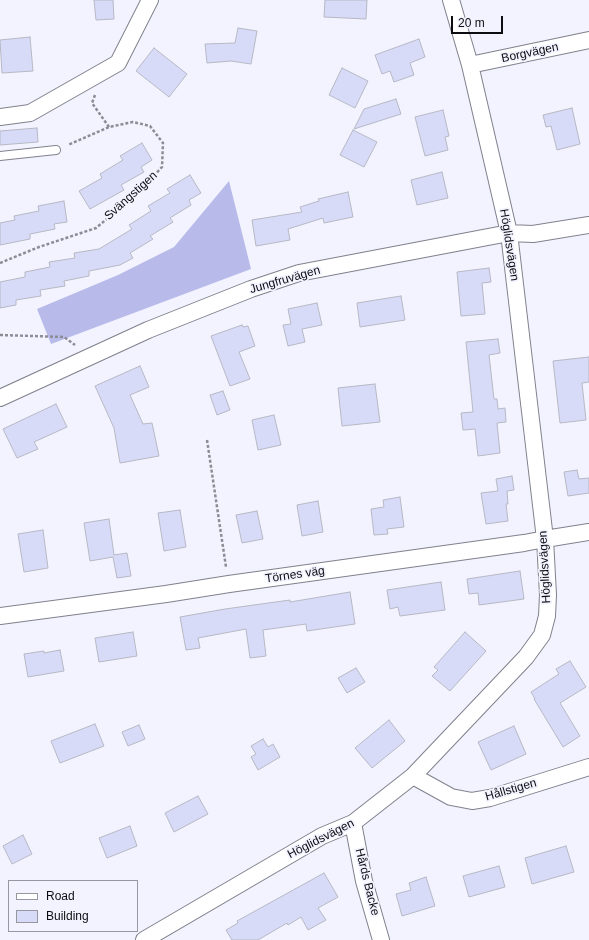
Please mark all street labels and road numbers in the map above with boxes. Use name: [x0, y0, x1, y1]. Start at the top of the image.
street label: Borgvägen: [500, 40, 560, 66]
street label: Svängstigen: [102, 169, 160, 223]
street label: Höglidsvägen: [496, 208, 522, 282]
street label: Jungfruvägen: [248, 263, 322, 297]
street label: Höglidsvägen: [536, 530, 554, 604]
street label: Törnes väg: [264, 564, 326, 586]
street label: Hållstigen: [484, 776, 538, 804]
street label: Höglidsvägen: [285, 816, 357, 862]
street label: Hårds Backe: [352, 847, 382, 917]

